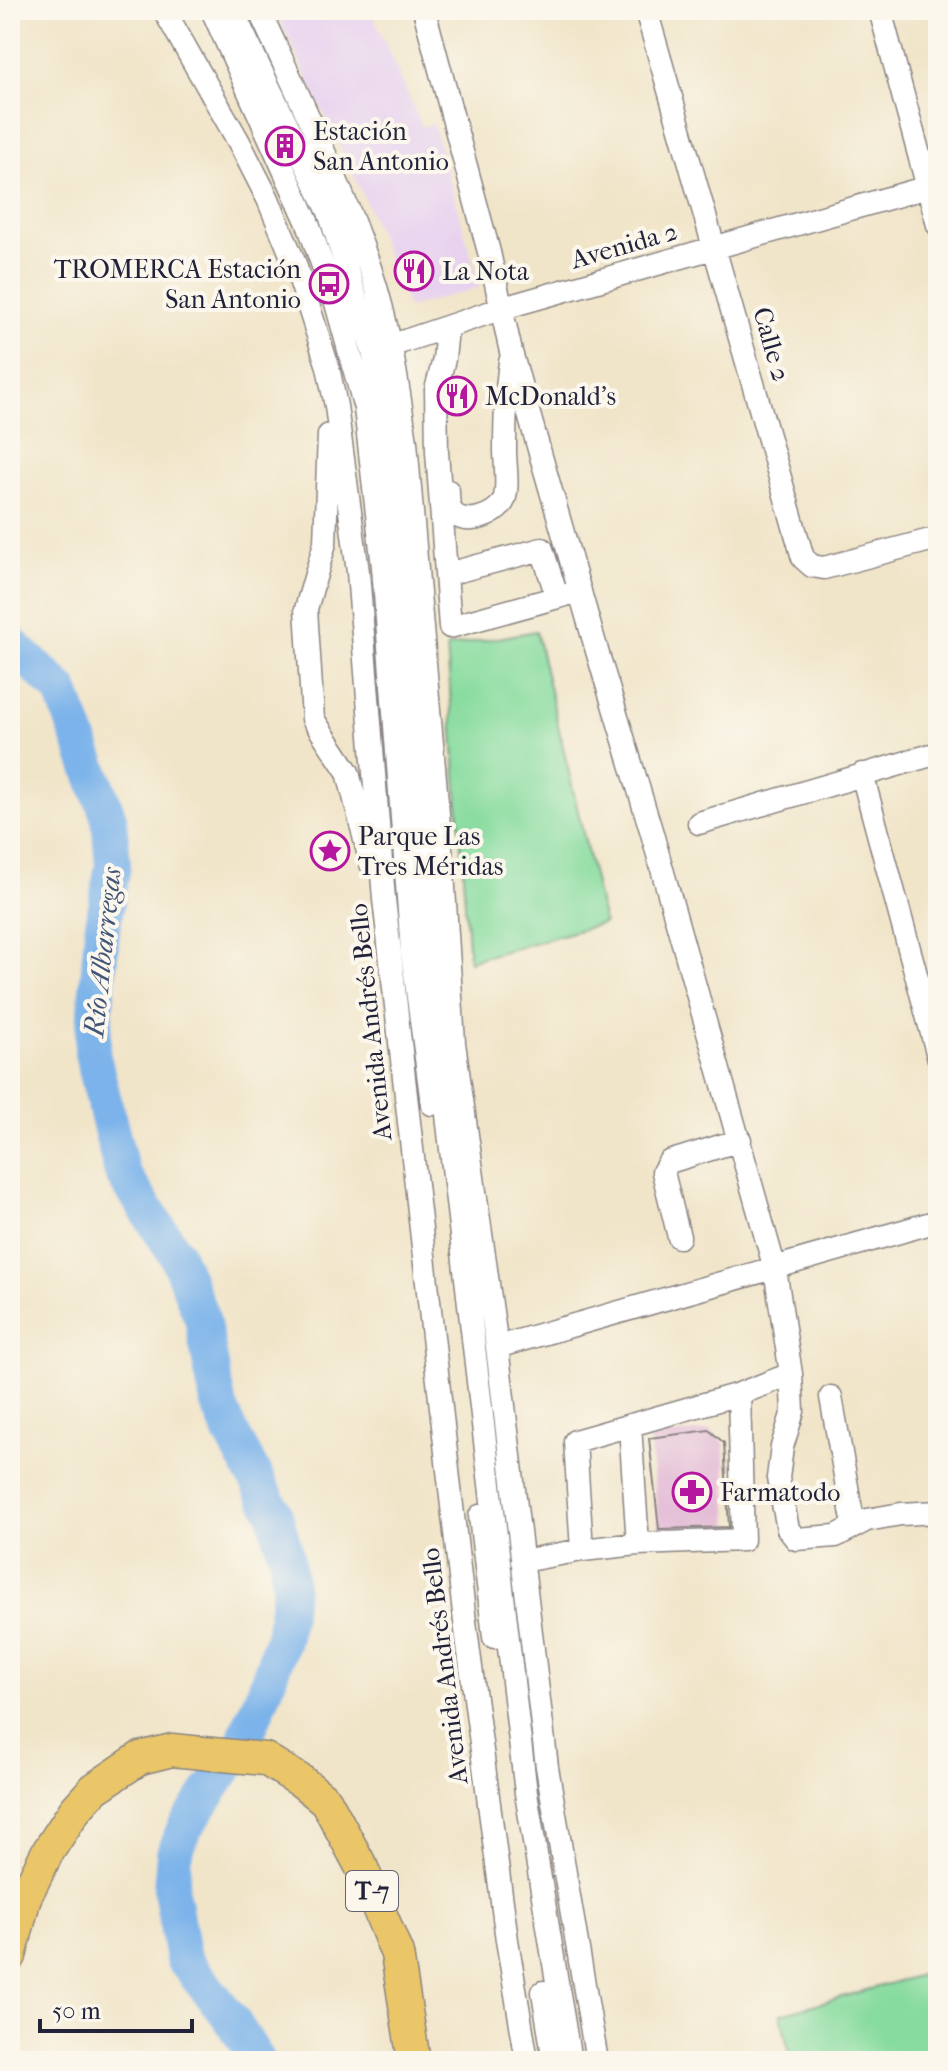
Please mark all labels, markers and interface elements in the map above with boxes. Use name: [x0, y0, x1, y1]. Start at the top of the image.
place label: Estación San Antonio: [313, 116, 449, 177]
building icon: Estación San Antonio: [264, 125, 306, 167]
street label: Avenida 2: [566, 216, 681, 276]
restaurant icon: La Nota: [393, 250, 435, 292]
place label: TROMERCA Estación San Antonio: [54, 254, 301, 315]
place label: La Nota: [442, 256, 530, 287]
bus stop icon: TROMERCA Estación San Antonio: [308, 263, 350, 305]
street label: Calle 2: [746, 304, 797, 385]
restaurant icon: McDonald's: [436, 375, 478, 417]
place label: McDonald's: [485, 381, 616, 412]
place label: Parque Las Tres Méridas: [358, 821, 503, 882]
place icon: Parque Las Tres Méridas: [309, 830, 351, 872]
water label: Río Albarregas: [77, 864, 128, 1040]
street label: Avenida Andrés Bello: [343, 902, 398, 1143]
pharmacy icon: Farmatodo: [671, 1471, 713, 1513]
place label: Farmatodo: [720, 1477, 840, 1508]
street label: Avenida Andrés Bello: [415, 1546, 475, 1787]
road number: T-7: [346, 1871, 398, 1911]
scale bar: [40, 1983, 192, 2033]
text: 50 m: [52, 1997, 101, 2025]

